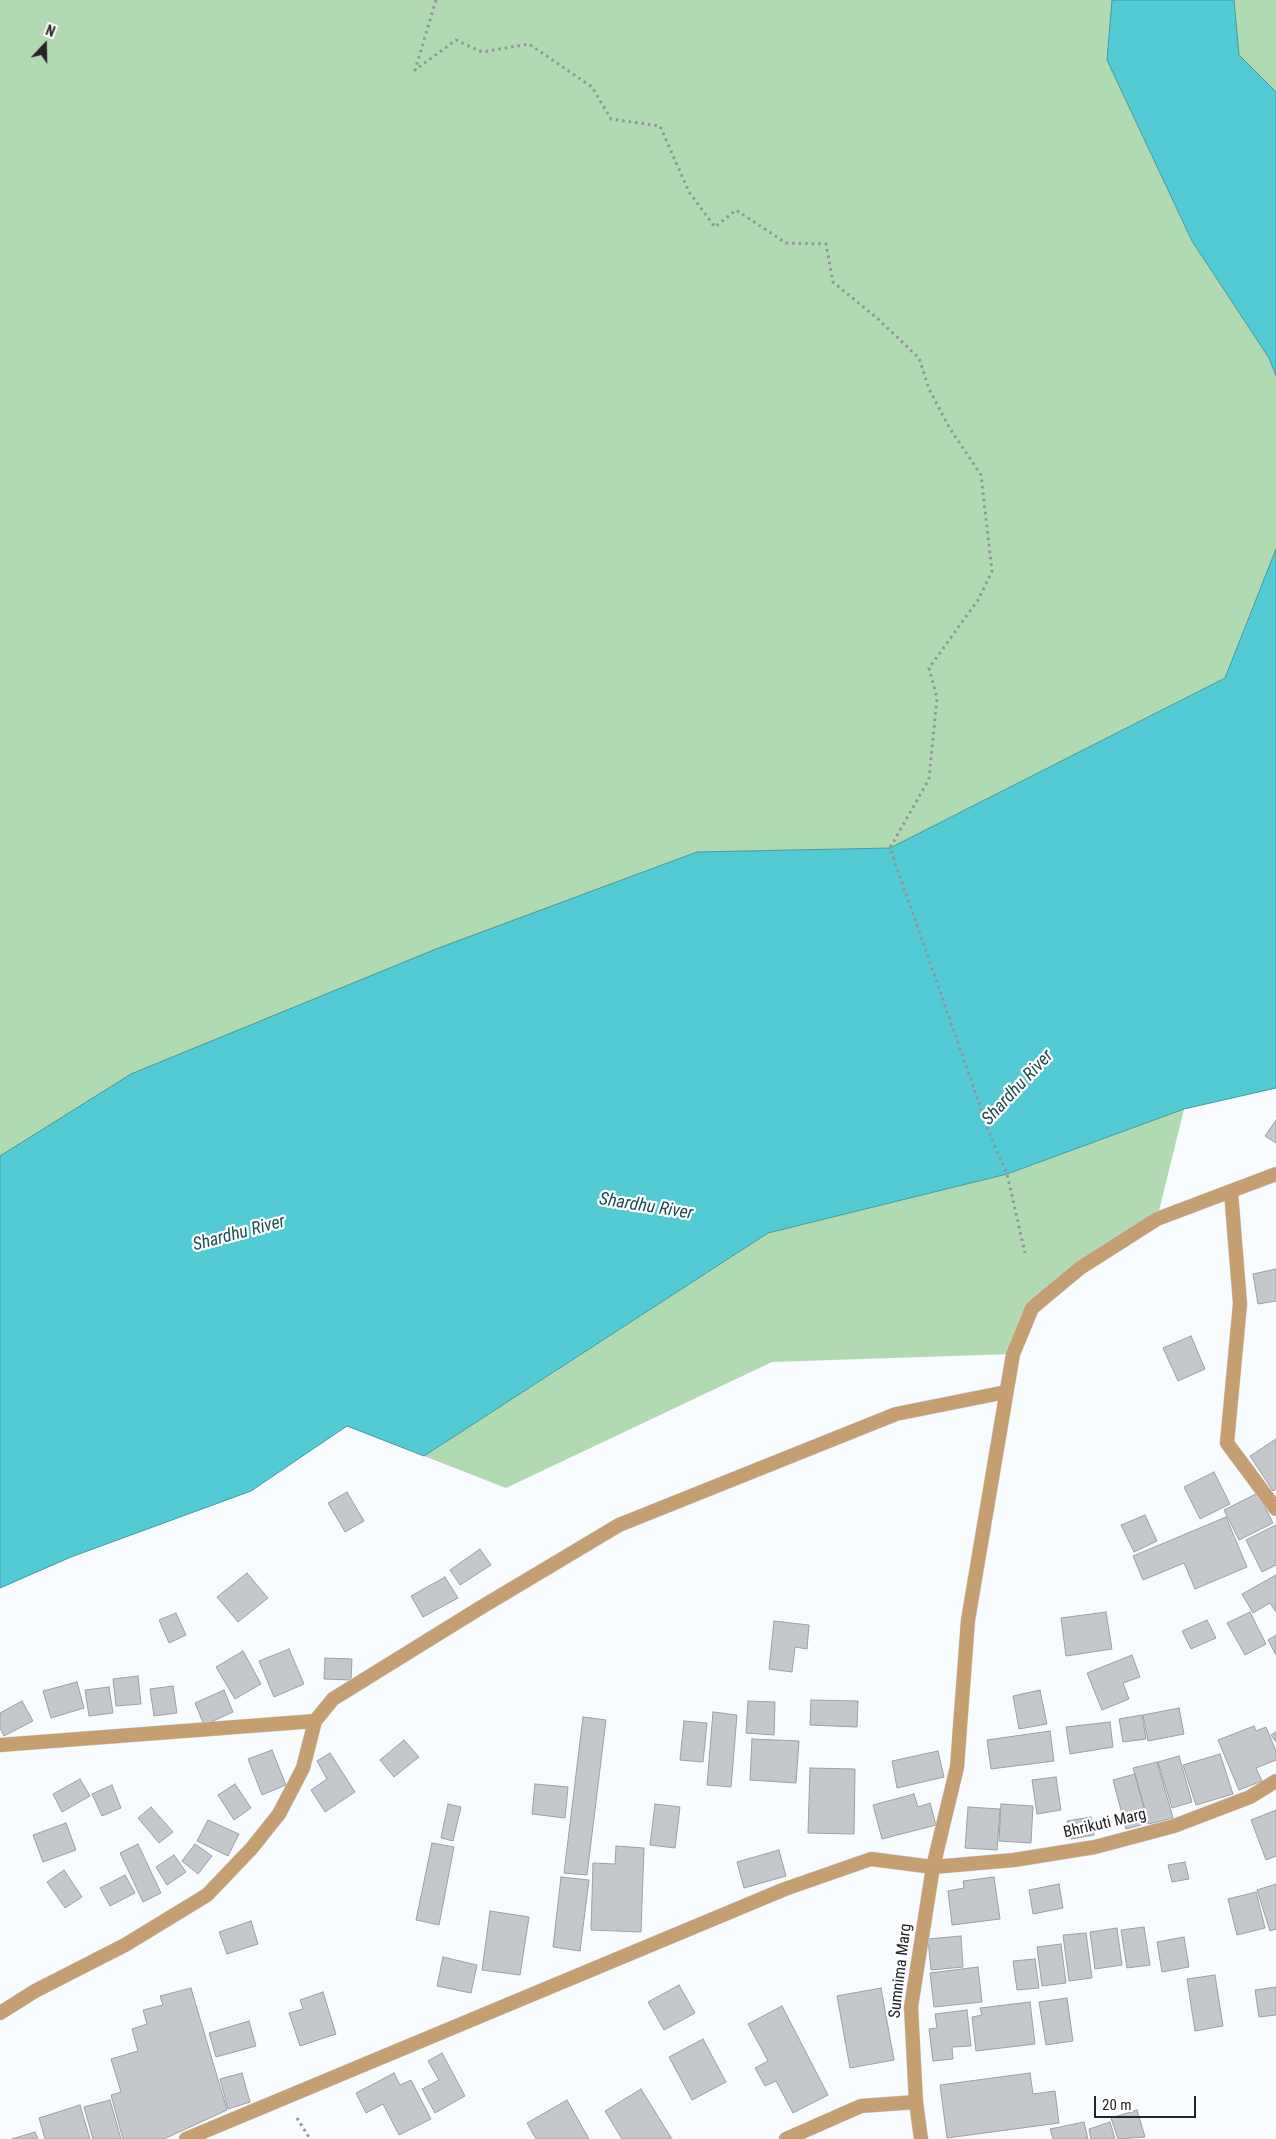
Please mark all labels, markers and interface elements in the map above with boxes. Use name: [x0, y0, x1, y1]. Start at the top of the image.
north arrow: [20, 20, 70, 70]
text: N: [43, 22, 57, 40]
water label: Shardhu River: [978, 1046, 1058, 1130]
water label: Shardhu River: [598, 1189, 694, 1225]
water label: Shardhu River: [190, 1211, 288, 1257]
street label: Bhrikuti Marg: [1062, 1805, 1148, 1843]
street label: Sumnima Marg: [886, 1923, 916, 2019]
scale bar: [1096, 2086, 1198, 2118]
text: 20 m: [1102, 2096, 1132, 2114]

